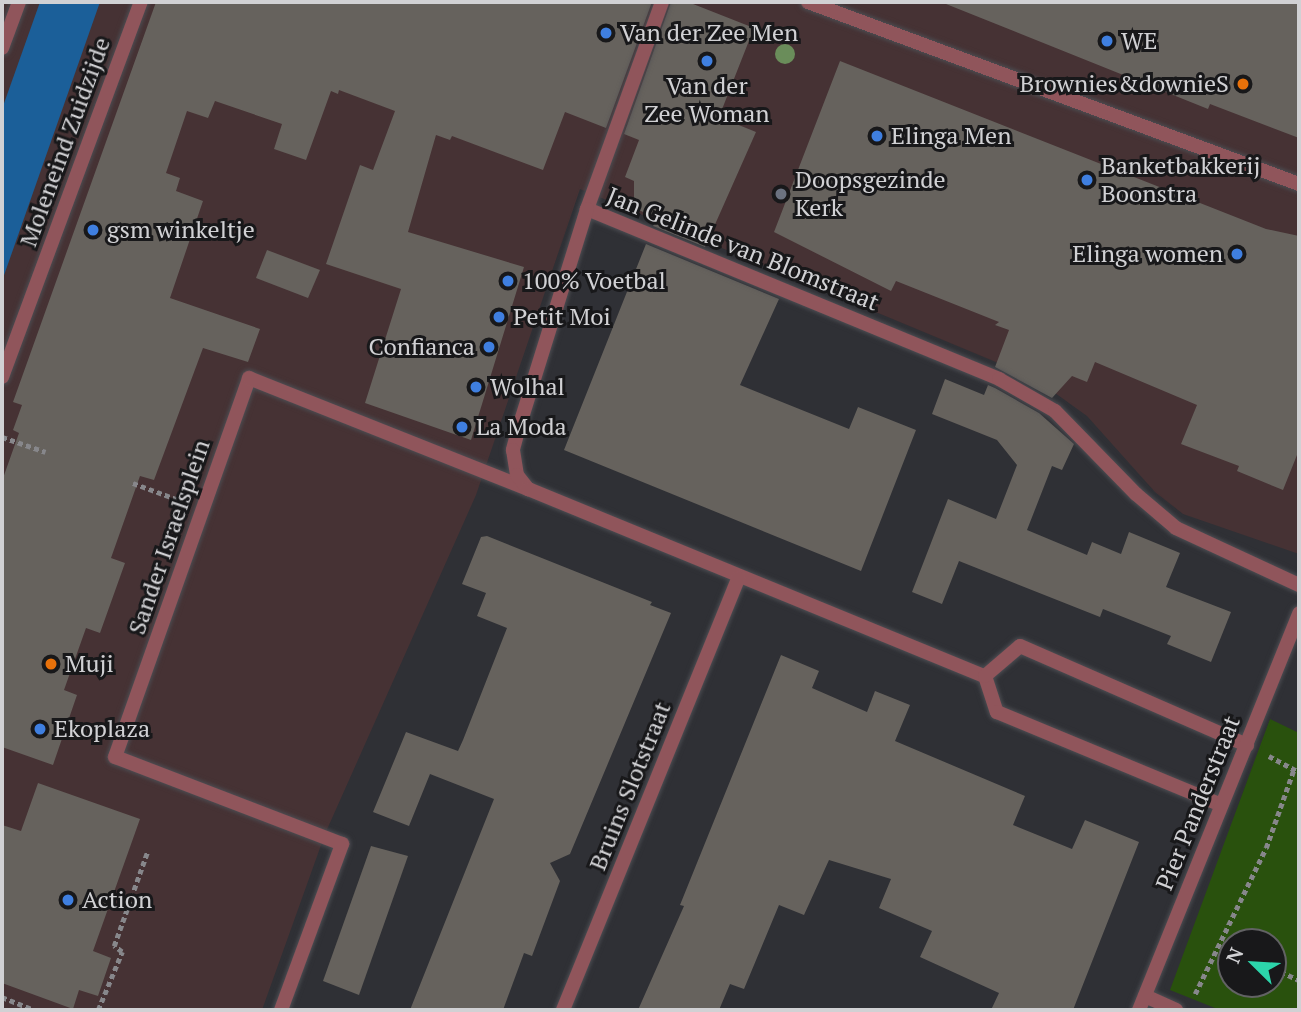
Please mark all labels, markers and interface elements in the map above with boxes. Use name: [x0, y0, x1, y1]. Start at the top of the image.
place label: Van der Zee Men: [620, 19, 798, 47]
marker: Van der Zee Men: [598, 25, 614, 41]
place label: WE: [1121, 27, 1157, 55]
street label: Moleneind Zuidzijde: [14, 33, 116, 251]
marker: WE: [1099, 33, 1115, 49]
marker: Van der Zee Woman: [699, 53, 715, 69]
place label: Brownies&downieS: [1020, 70, 1229, 98]
place label: Van der Zee Woman: [644, 72, 770, 128]
marker: Brownies&downieS: [1235, 76, 1251, 92]
place label: Elinga Men: [891, 122, 1011, 150]
marker: Elinga Men: [869, 128, 885, 144]
place label: Banketbakkerij Boonstra: [1101, 152, 1260, 208]
place label: Doopsgezinde Kerk: [795, 166, 946, 222]
marker: Banketbakkerij Boonstra: [1079, 172, 1095, 188]
street label: Jan Gelinde van Blomstraat: [603, 181, 883, 317]
marker: Doopsgezinde Kerk: [773, 186, 789, 202]
place label: gsm winkeltje: [107, 216, 255, 244]
marker: gsm winkeltje: [85, 222, 101, 238]
place label: Elinga women: [1072, 240, 1223, 268]
marker: Elinga women: [1229, 246, 1245, 262]
place label: 100% Voetbal: [522, 267, 666, 295]
marker: 100% Voetbal: [500, 273, 516, 289]
place label: Petit Moi: [513, 303, 611, 331]
marker: Petit Moi: [491, 309, 507, 325]
place label: Confianca: [369, 333, 475, 361]
marker: Confianca: [481, 339, 497, 355]
place label: Wolhal: [490, 373, 565, 401]
marker: Wolhal: [468, 379, 484, 395]
place label: La Moda: [476, 413, 567, 441]
marker: La Moda: [454, 419, 470, 435]
street label: Sander Israelsplein: [122, 436, 216, 638]
place label: Muji: [65, 650, 114, 678]
marker: Muji: [43, 656, 59, 672]
street label: Bruins Slotstraat: [583, 698, 677, 874]
street label: Pier Panderstraat: [1150, 712, 1246, 894]
place label: Ekoplaza: [54, 715, 150, 743]
marker: Ekoplaza: [32, 721, 48, 737]
place label: Action: [82, 886, 152, 914]
marker: Action: [60, 892, 76, 908]
north arrow: [1217, 928, 1287, 998]
text: N: [1220, 943, 1249, 967]

